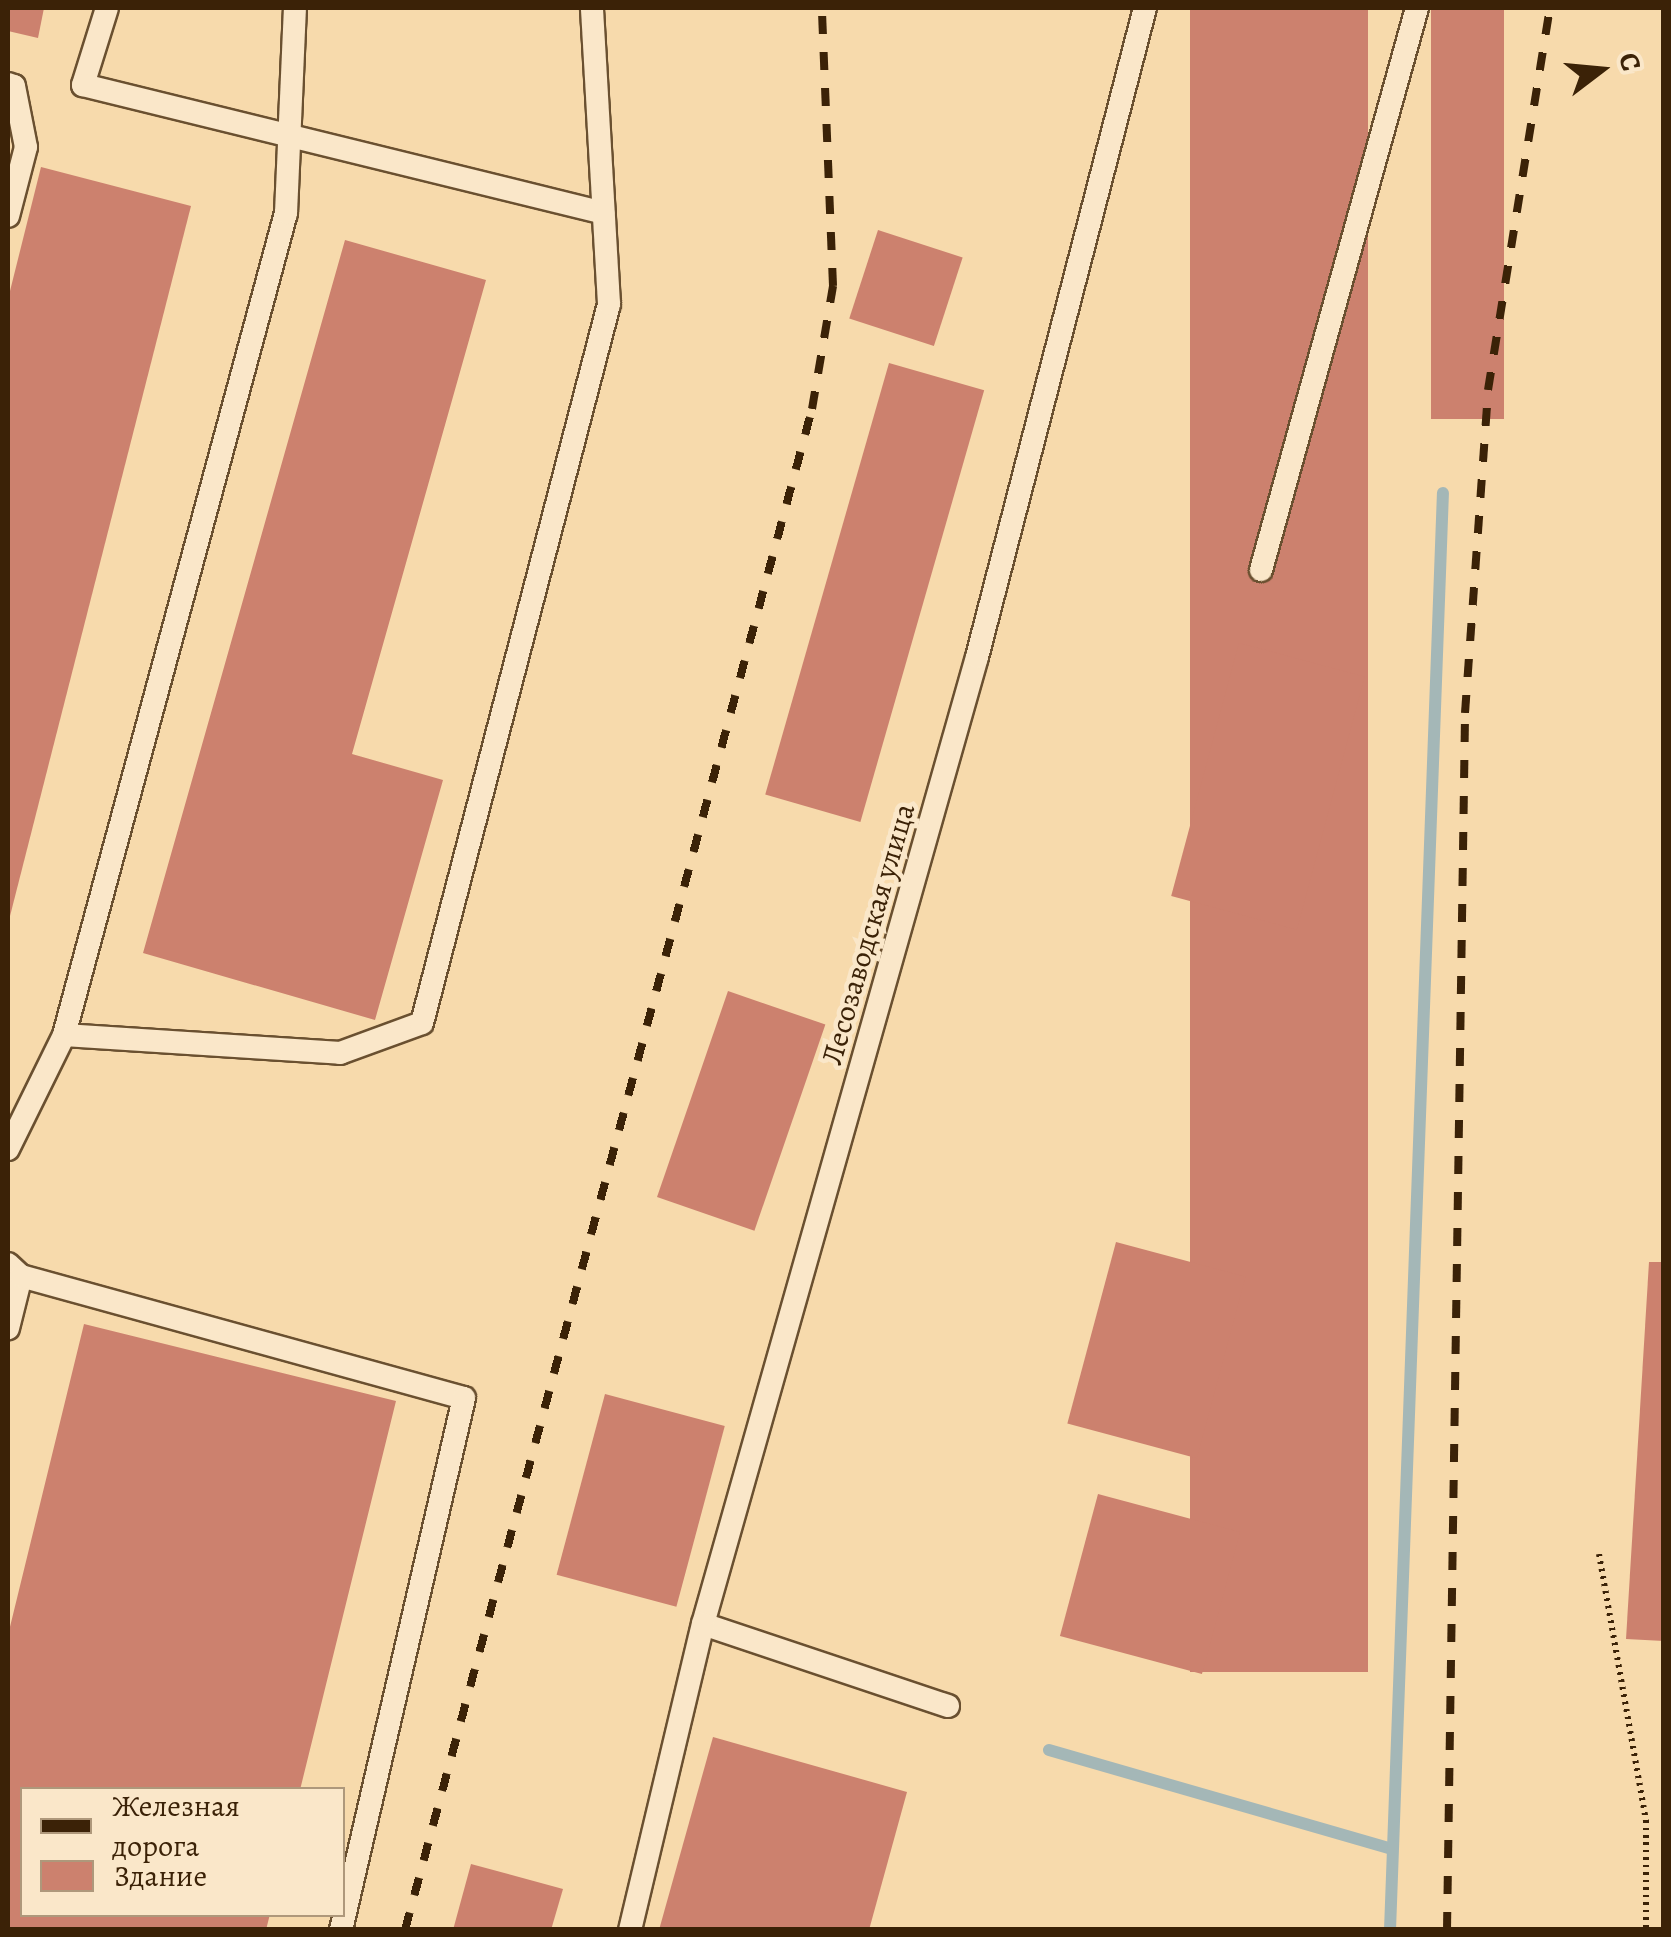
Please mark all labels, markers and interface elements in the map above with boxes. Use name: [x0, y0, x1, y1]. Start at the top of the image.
north arrow: [1551, 20, 1651, 120]
text: С: [1609, 48, 1650, 75]
street label: Лесозаводская улица: [813, 799, 923, 1069]
text: Железная дорога: [112, 1786, 240, 1866]
legend: [20, 1787, 345, 1917]
text: Здание: [114, 1856, 207, 1896]

